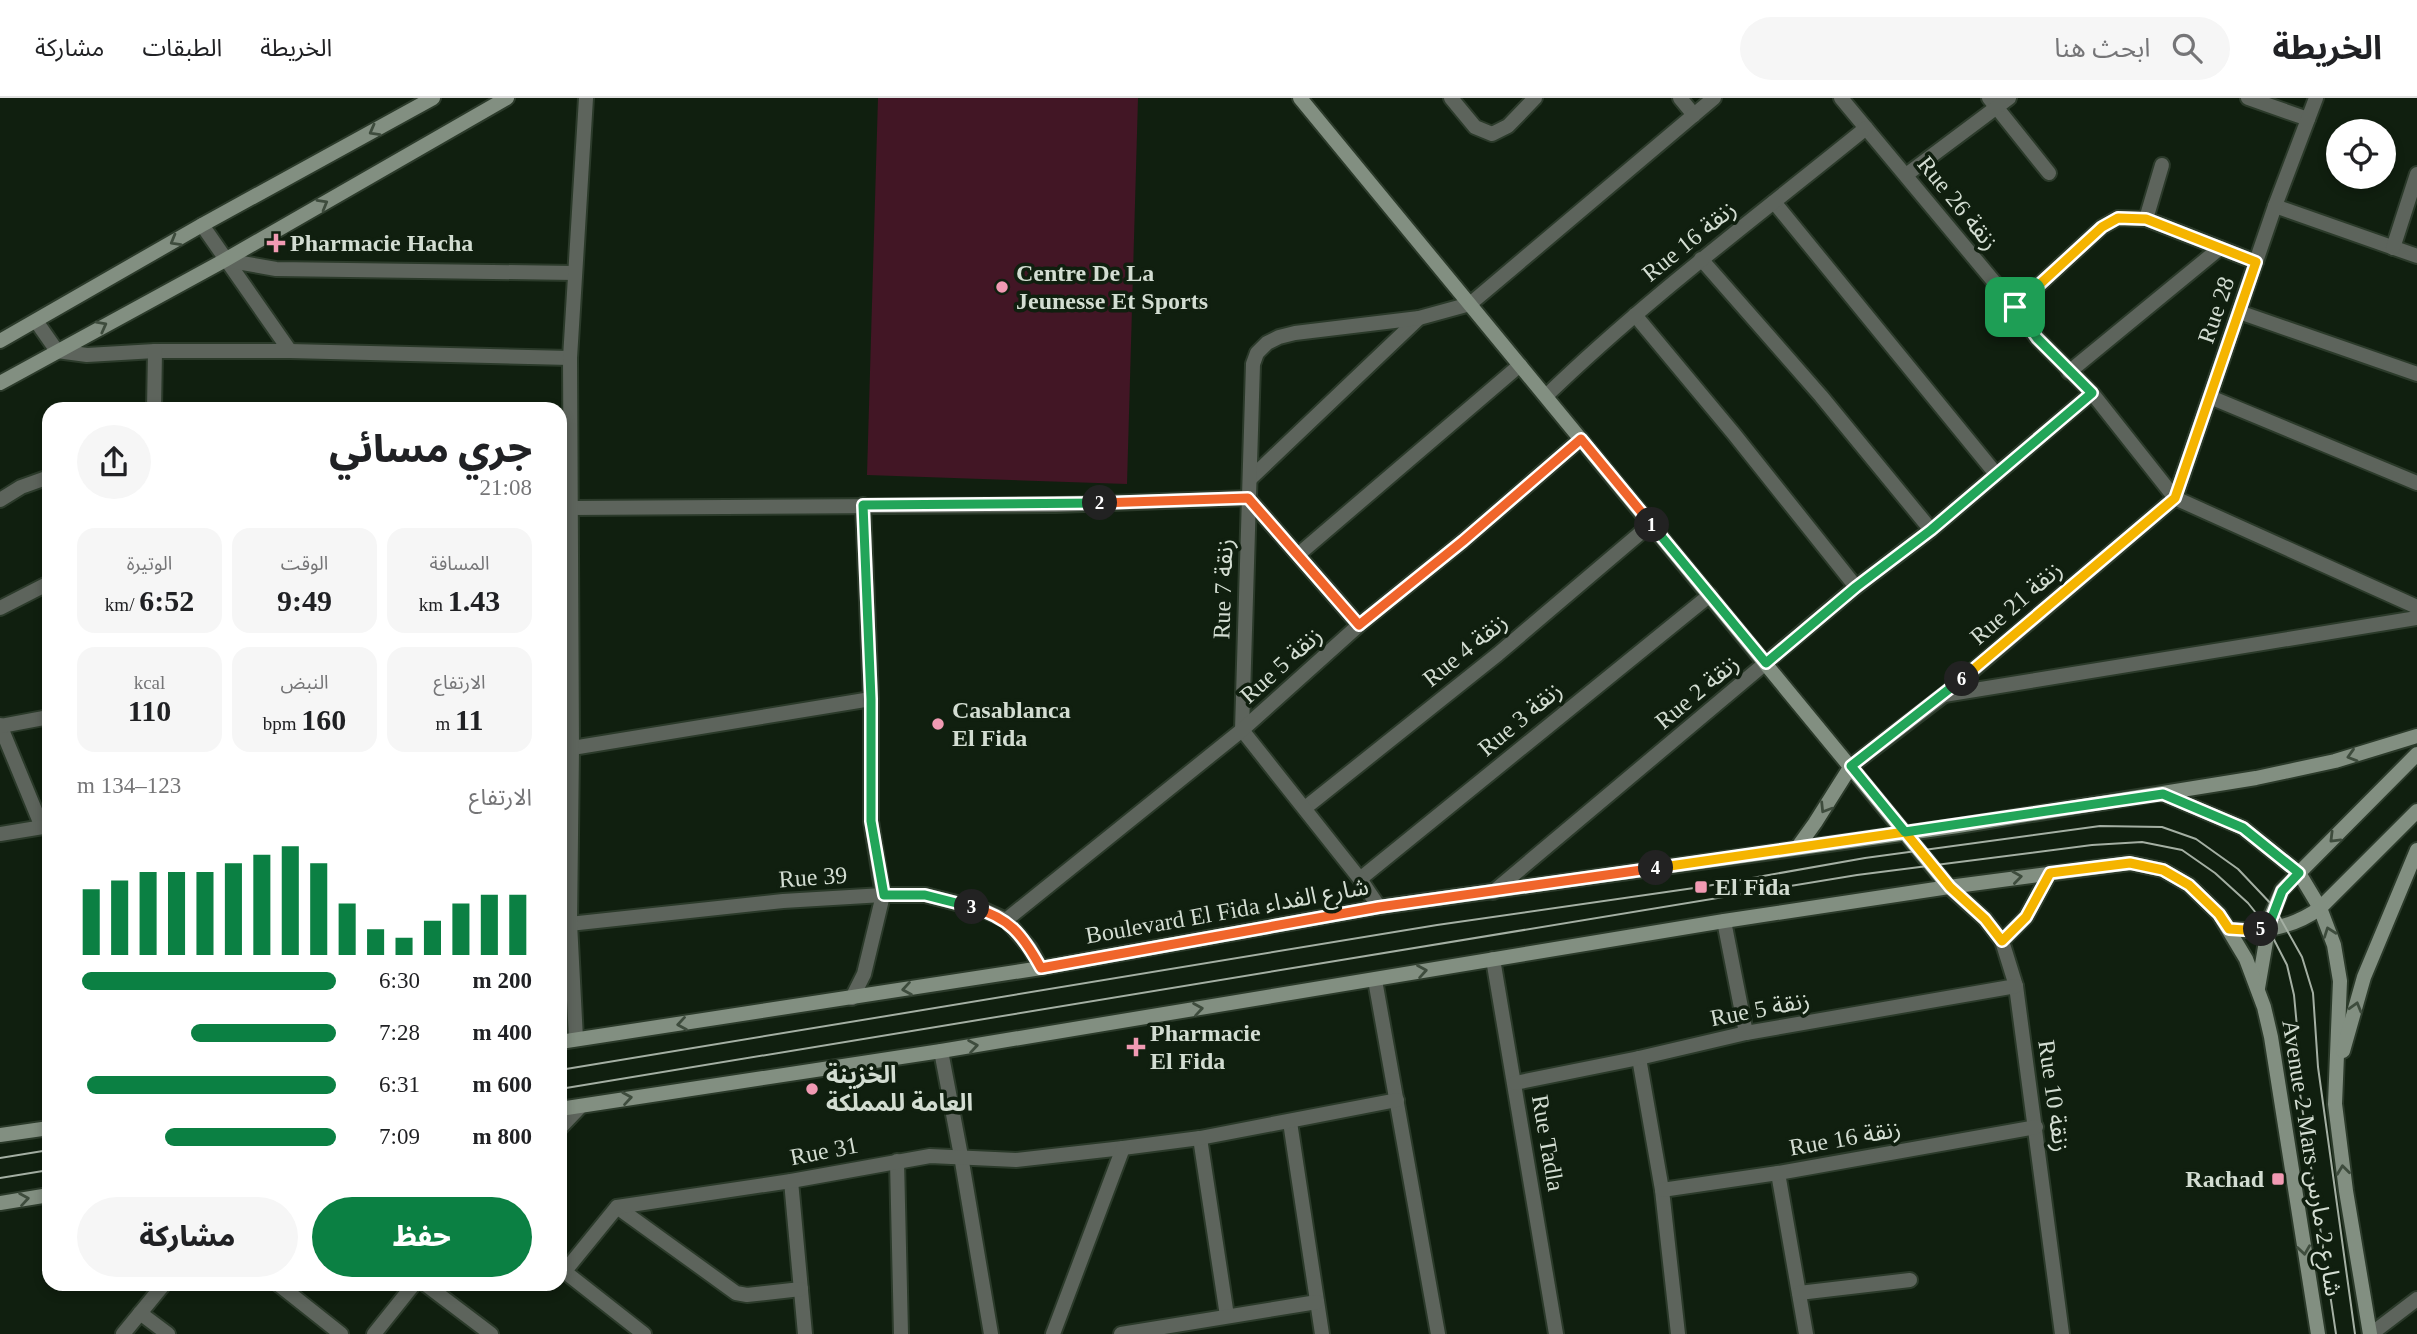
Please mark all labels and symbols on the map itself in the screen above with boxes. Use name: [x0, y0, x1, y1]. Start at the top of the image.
one-way arrow: [368, 123, 381, 136]
street label: Rue 26 زنقة: [1912, 151, 2004, 256]
street label: Rue 16 زنقة: [1637, 195, 1742, 287]
one-way arrow: [315, 199, 328, 212]
place label: Pharmacie Hacha: [290, 230, 473, 256]
one-way arrow: [169, 233, 182, 246]
marker: Pharmacie Hacha: [268, 235, 284, 251]
place label: Centre De La Jeunesse Et Sports: [1016, 260, 1208, 314]
street label: Rue 28: [2193, 273, 2239, 347]
pin: [1985, 277, 2045, 337]
marker: Centre De La Jeunesse Et Sports: [994, 279, 1010, 295]
one-way arrow: [95, 321, 108, 334]
pin: 2: [1082, 486, 1118, 520]
pin: 1: [1634, 508, 1670, 542]
street label: Rue 7 زنقة: [1208, 538, 1239, 640]
street label: Rue 21 زنقة: [1965, 556, 2068, 651]
street label: Rue 4 زنقة: [1418, 608, 1513, 693]
street label: Rue 5 زنقة: [1235, 622, 1328, 709]
street label: Rue 2 زنقة: [1650, 650, 1745, 735]
pin: 6: [1944, 662, 1980, 696]
street label: Rue 3 زنقة: [1473, 677, 1568, 762]
place label: Casablanca El Fida: [952, 697, 1071, 751]
marker: Casablanca El Fida: [930, 716, 946, 732]
one-way arrow: [2346, 748, 2358, 763]
one-way arrow: [1820, 800, 1833, 813]
one-way arrow: [2330, 829, 2343, 842]
pin: 4: [1638, 850, 1674, 886]
street label: Rue 39: [778, 862, 848, 892]
one-way arrow: [2011, 870, 2023, 885]
street label: Boulevard El Fida شارع الفداء: [1083, 873, 1371, 953]
place label: El Fida: [1715, 874, 1790, 900]
marker: El Fida: [1693, 879, 1709, 895]
pin: 3: [954, 890, 990, 924]
pin: 5: [2244, 912, 2278, 946]
one-way arrow: [2324, 926, 2338, 938]
one-way arrow: [1416, 964, 1428, 979]
one-way arrow: [901, 981, 913, 996]
street label: Rue 5 زنقة: [1708, 987, 1812, 1032]
one-way arrow: [2347, 1001, 2362, 1013]
one-way arrow: [1192, 1002, 1204, 1017]
one-way arrow: [676, 1016, 688, 1031]
street label: Avenue 2 Mars شارع 2 مارس: [2273, 1018, 2347, 1299]
place label: Pharmacie El Fida: [1150, 1020, 1261, 1074]
street label: Rue 10 زنقة: [2032, 1038, 2075, 1154]
one-way arrow: [967, 1039, 979, 1054]
marker: Pharmacie El Fida: [1128, 1039, 1144, 1055]
place label: الخزينة العامة للمملكة: [826, 1062, 973, 1116]
marker: الخزينة العامة للمملكة: [804, 1081, 820, 1097]
one-way arrow: [621, 1091, 633, 1106]
street label: Rue Tadla: [1527, 1093, 1569, 1193]
street label: Rue 16 زنقة: [1787, 1115, 1903, 1162]
street label: Rue 31: [788, 1132, 860, 1170]
one-way arrow: [2336, 1164, 2351, 1176]
place label: Rachad: [2185, 1166, 2265, 1192]
marker: Rachad: [2270, 1171, 2286, 1187]
one-way arrow: [19, 1192, 30, 1207]
one-way arrow: [2296, 1244, 2311, 1256]

